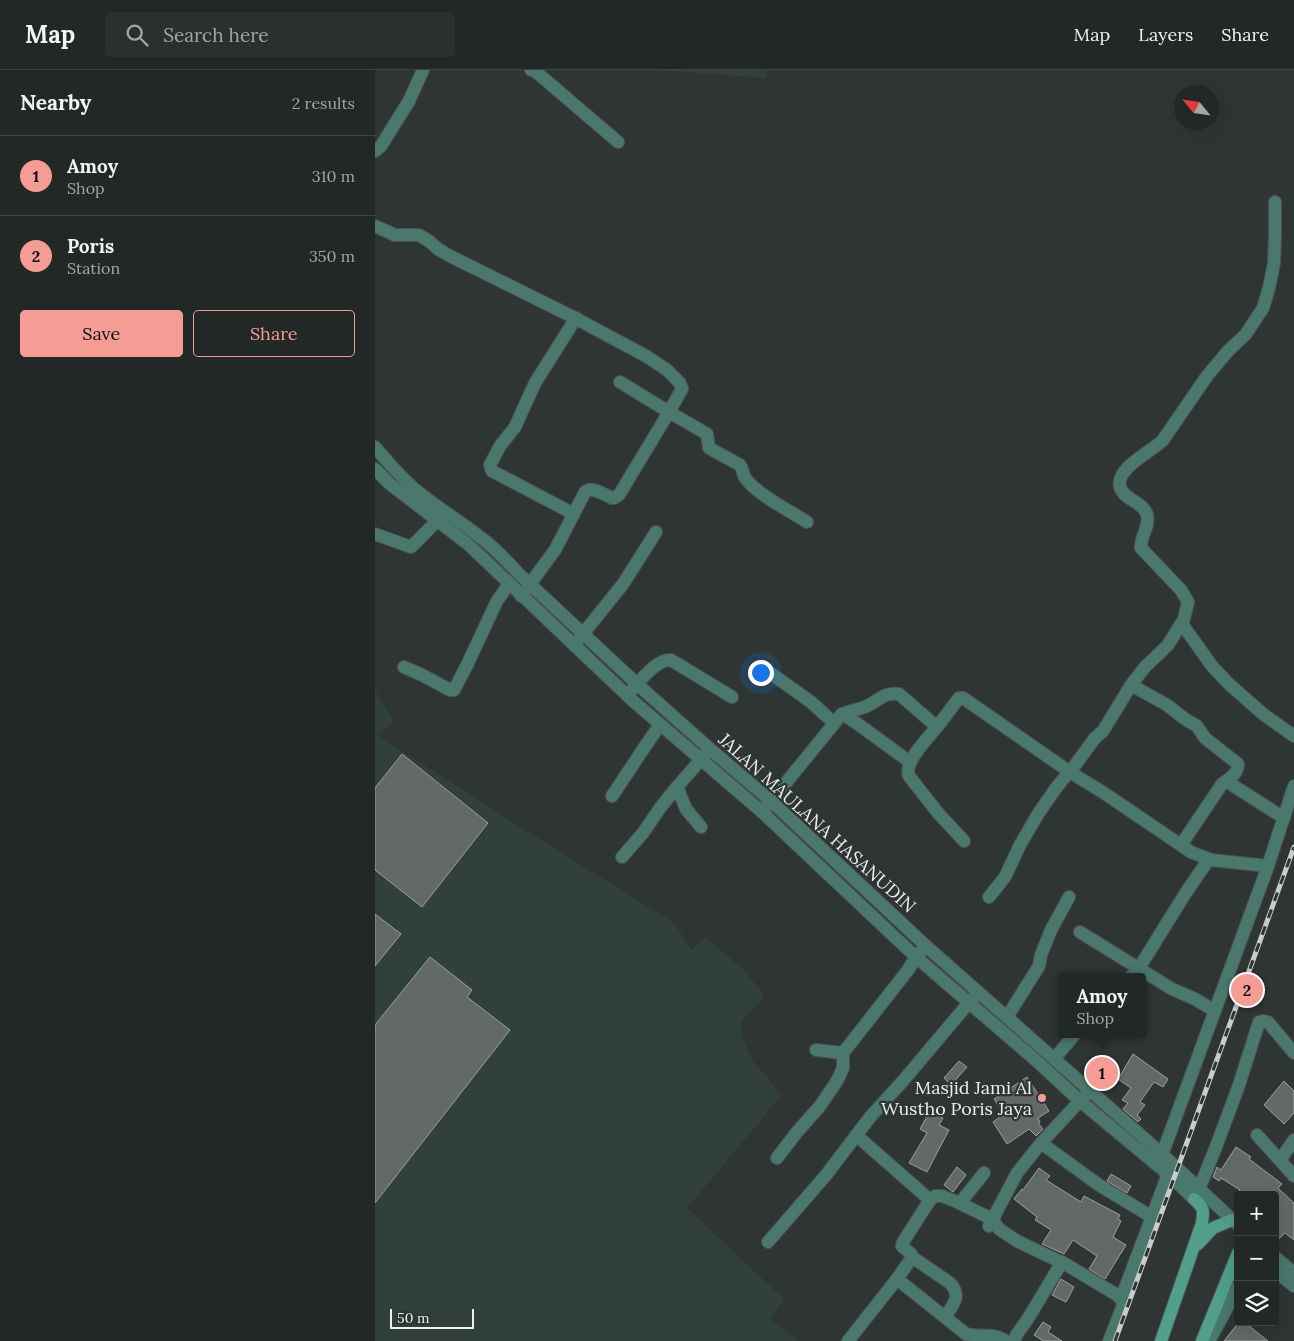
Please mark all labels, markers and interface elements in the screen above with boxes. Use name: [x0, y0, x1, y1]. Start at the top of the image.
search box: [105, 12, 455, 57]
text: Map: [25, 19, 75, 50]
icon: search: [123, 21, 151, 49]
text: Search here: [163, 23, 269, 47]
text: Map: [1074, 23, 1110, 46]
text: Layers: [1138, 23, 1193, 46]
text: Share: [1221, 23, 1269, 46]
north arrow: [1174, 85, 1219, 130]
text: Nearby: [20, 89, 91, 116]
text: 2 results: [292, 93, 355, 113]
text: Amoy: [67, 154, 118, 178]
text: 1: [33, 166, 39, 186]
text: 310 m: [312, 166, 355, 186]
text: Shop: [67, 178, 105, 198]
text: Poris: [67, 234, 114, 258]
text: 2: [32, 246, 40, 266]
text: 350 m: [309, 246, 355, 266]
text: Station: [67, 258, 120, 278]
button: Save: [20, 310, 183, 357]
button: Share: [193, 310, 355, 357]
your location: [748, 660, 774, 686]
street label: JALAN MAULANA HASANUDIN: [713, 727, 921, 917]
pin: 2: [1231, 971, 1263, 1009]
popup: [1058, 973, 1146, 1038]
text: Amoy: [1076, 984, 1128, 1008]
text: Shop: [1076, 1008, 1114, 1028]
pin: 1: [1086, 1054, 1118, 1092]
place label: Masjid Jami Al Wustho Poris Jaya: [881, 1076, 1032, 1120]
marker: Masjid Jami Al Wustho Poris Jaya: [1036, 1092, 1048, 1104]
map controls: [1234, 1191, 1279, 1326]
button: +: [1234, 1191, 1279, 1236]
button: −: [1234, 1236, 1279, 1281]
button: layers: [1234, 1281, 1279, 1326]
scale bar: [390, 1306, 474, 1329]
text: 50 m: [397, 1309, 430, 1327]

